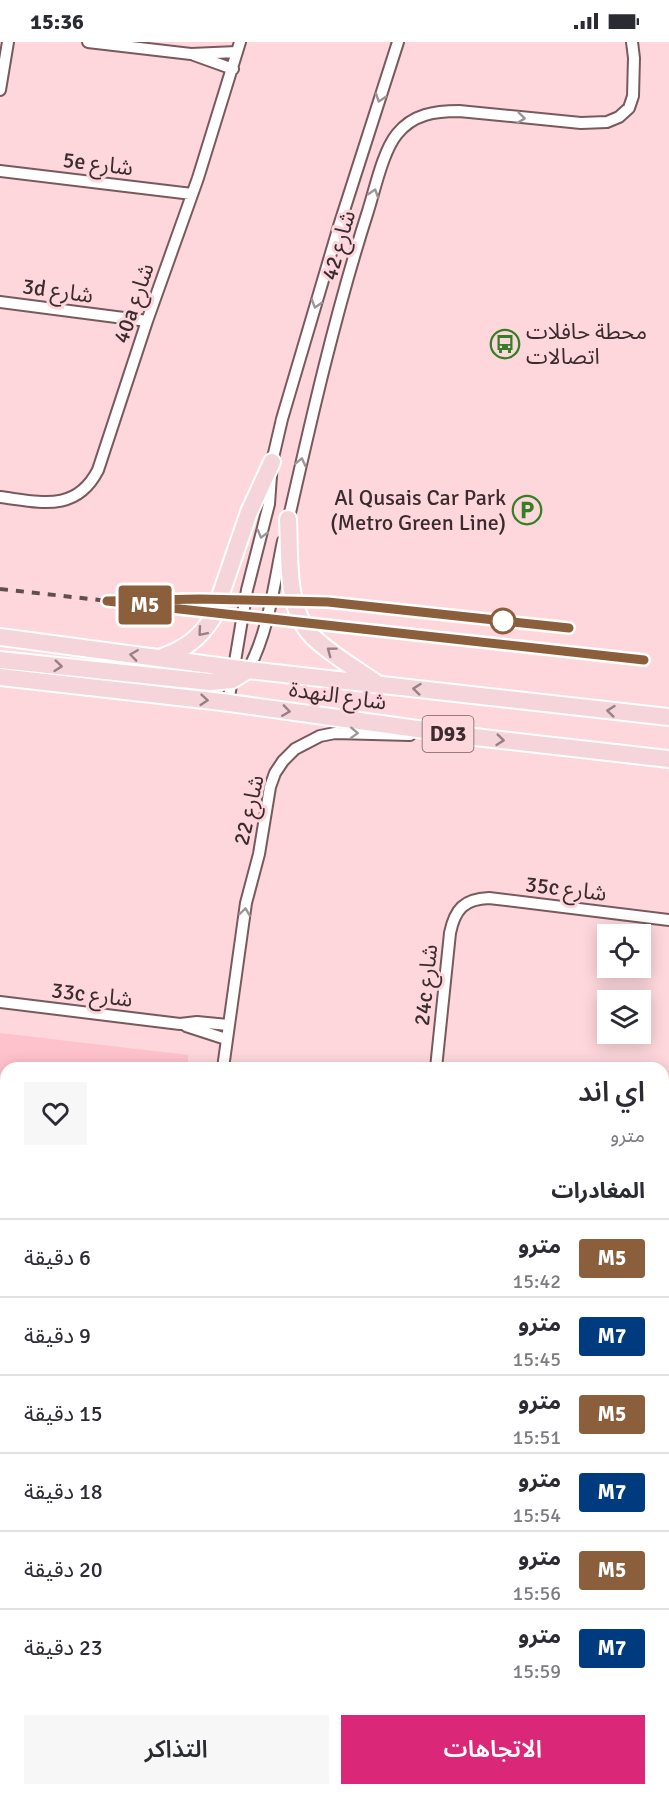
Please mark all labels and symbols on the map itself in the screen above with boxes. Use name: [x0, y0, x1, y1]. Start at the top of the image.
one-way arrow: [375, 92, 388, 103]
one-way arrow: [517, 111, 526, 123]
street label: 5e شارع: [61, 146, 135, 184]
one-way arrow: [367, 188, 379, 199]
street label: شارع 42: [316, 207, 364, 284]
street label: 40a شارع: [107, 260, 163, 348]
street label: 3d شارع: [20, 272, 95, 312]
one-way arrow: [311, 298, 323, 309]
place label: محطة حافلات اتصالات: [526, 318, 647, 370]
bus stop icon: محطة حافلات اتصالات: [489, 328, 521, 360]
one-way arrow: [294, 457, 307, 467]
place label: Al Qusais Car Park (Metro Green Line): [330, 484, 506, 536]
parking icon: Al Qusais Car Park (Metro Green Line): [511, 494, 543, 526]
one-way arrow: [256, 528, 269, 538]
line badge: M5: [118, 586, 172, 624]
unlabelled marker: [490, 608, 516, 634]
one-way arrow: [198, 625, 209, 636]
one-way arrow: [327, 647, 338, 658]
one-way arrow: [129, 650, 139, 662]
one-way arrow: [54, 659, 63, 672]
street label: شارع النهدة: [287, 675, 388, 719]
one-way arrow: [413, 683, 422, 696]
one-way arrow: [200, 693, 209, 706]
one-way arrow: [281, 704, 290, 717]
one-way arrow: [606, 705, 615, 718]
road number: D93: [422, 716, 474, 752]
one-way arrow: [350, 727, 359, 740]
one-way arrow: [495, 733, 504, 746]
street label: شارع 22: [227, 772, 273, 849]
street label: 35c شارع: [523, 870, 608, 910]
one-way arrow: [238, 908, 250, 917]
street label: 24c شارع: [408, 943, 446, 1027]
street label: 33c شارع: [49, 976, 134, 1016]

